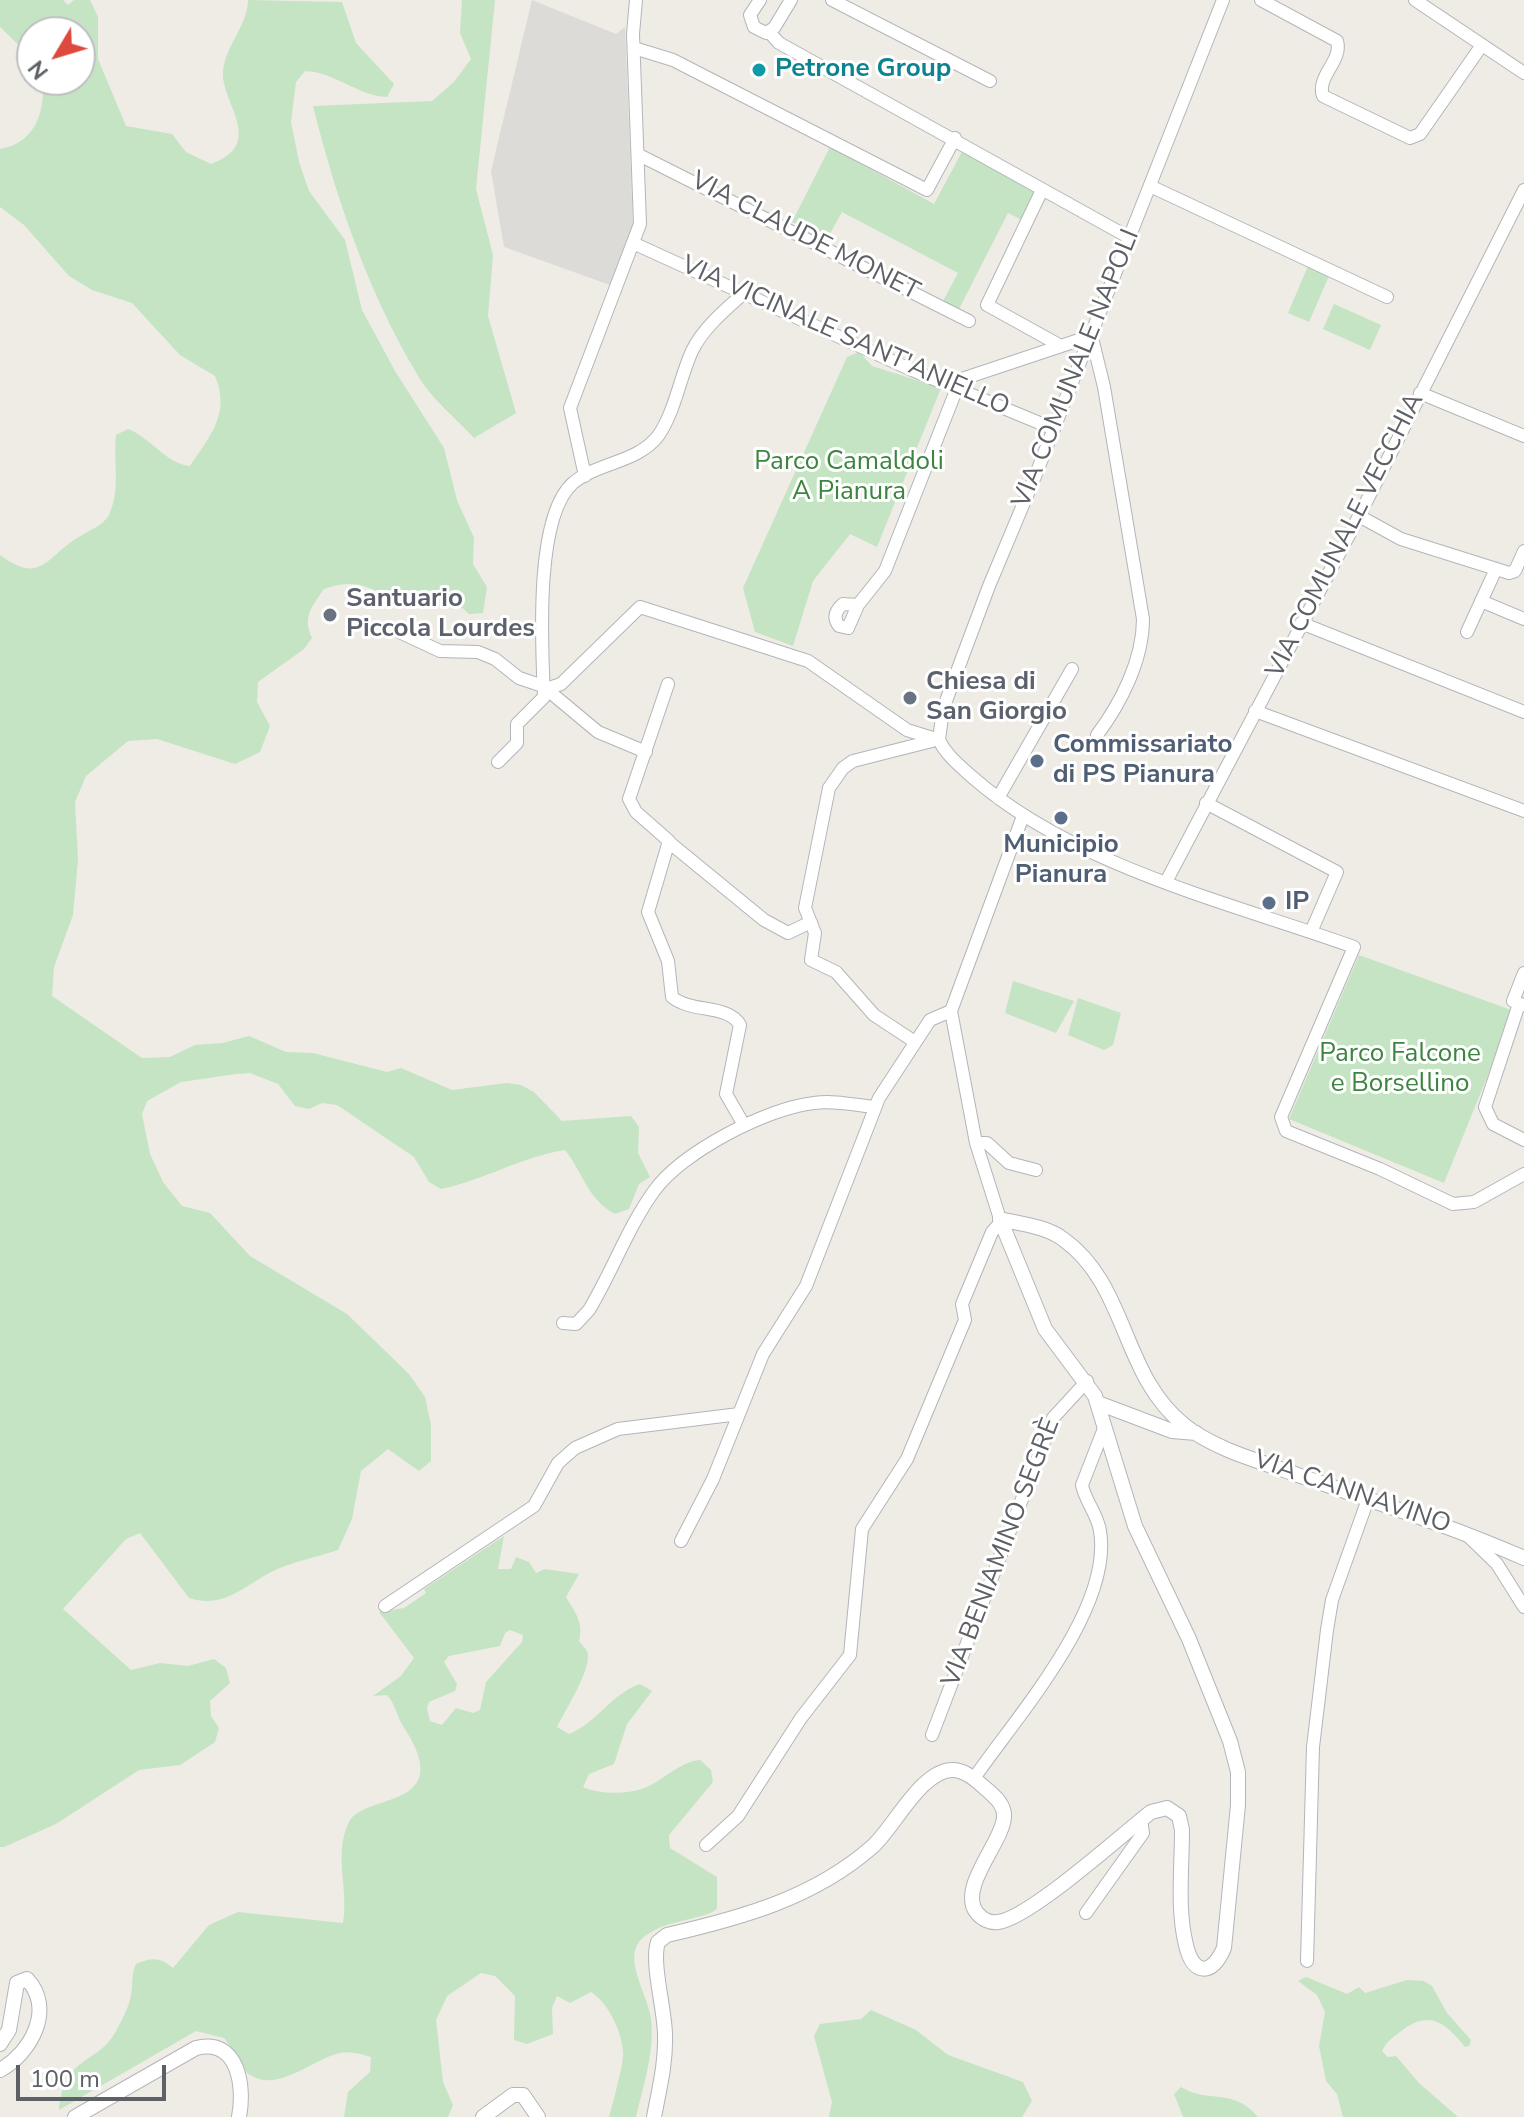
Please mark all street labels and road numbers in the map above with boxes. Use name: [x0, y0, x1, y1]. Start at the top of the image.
street label: VIA CLAUDE MONET: [686, 166, 924, 308]
street label: VIA COMUNALE NAPOLI: [1007, 225, 1147, 513]
street label: VIA VICINALE SANT'ANIELLO: [676, 250, 1014, 424]
street label: VIA COMUNALE VECCHIA: [1261, 388, 1431, 684]
street label: VIA BENIAMINO SEGRÈ: [936, 1414, 1068, 1692]
street label: VIA CANNAVINO: [1250, 1445, 1454, 1541]

